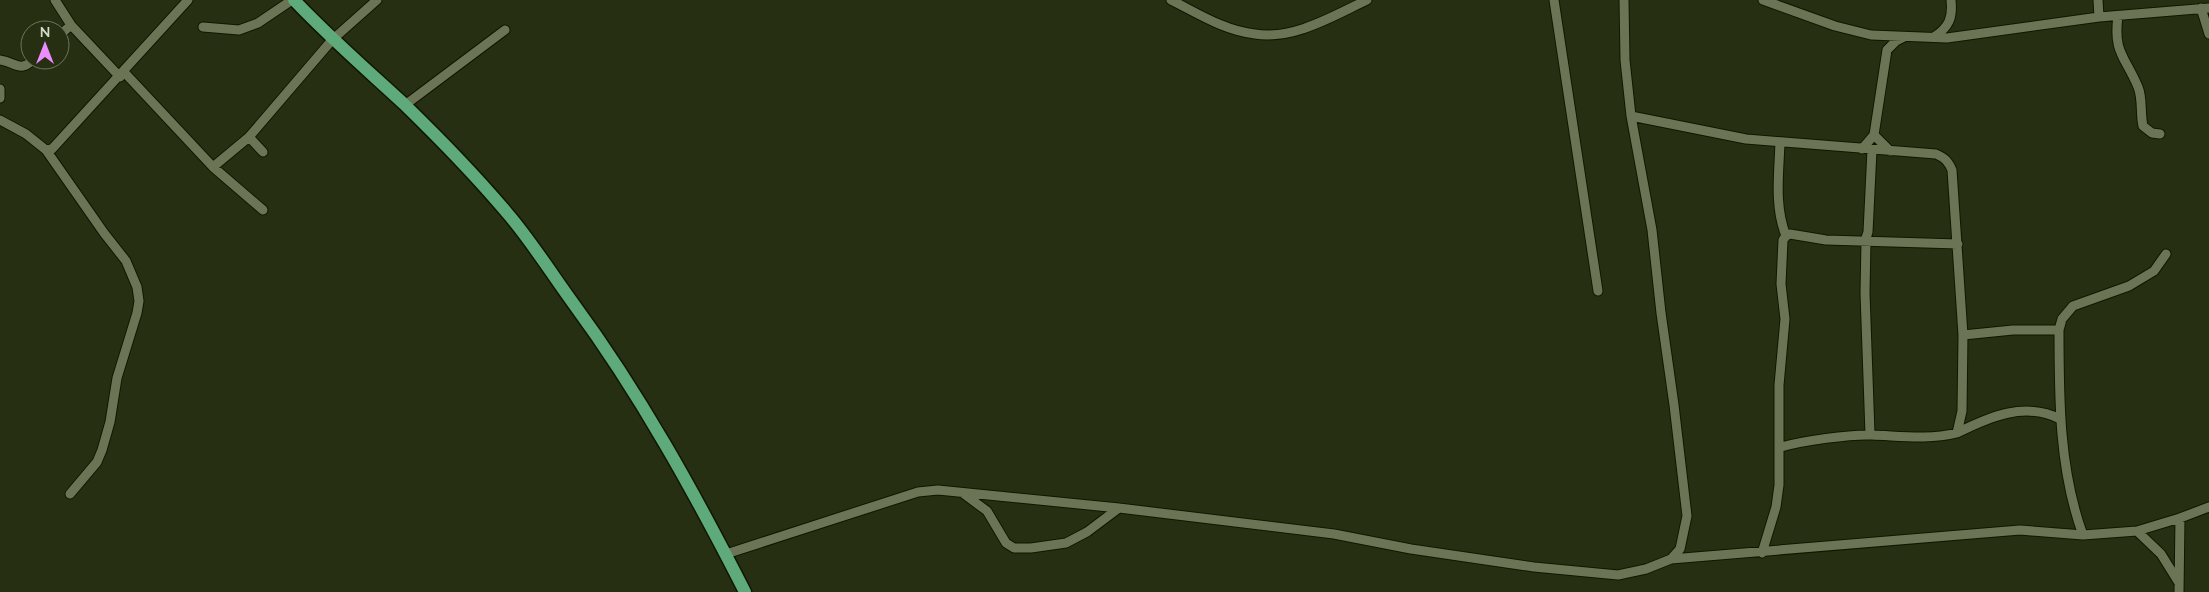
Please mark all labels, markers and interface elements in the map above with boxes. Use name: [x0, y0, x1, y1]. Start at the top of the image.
north arrow: [20, 20, 70, 70]
text: N: [40, 23, 50, 41]

